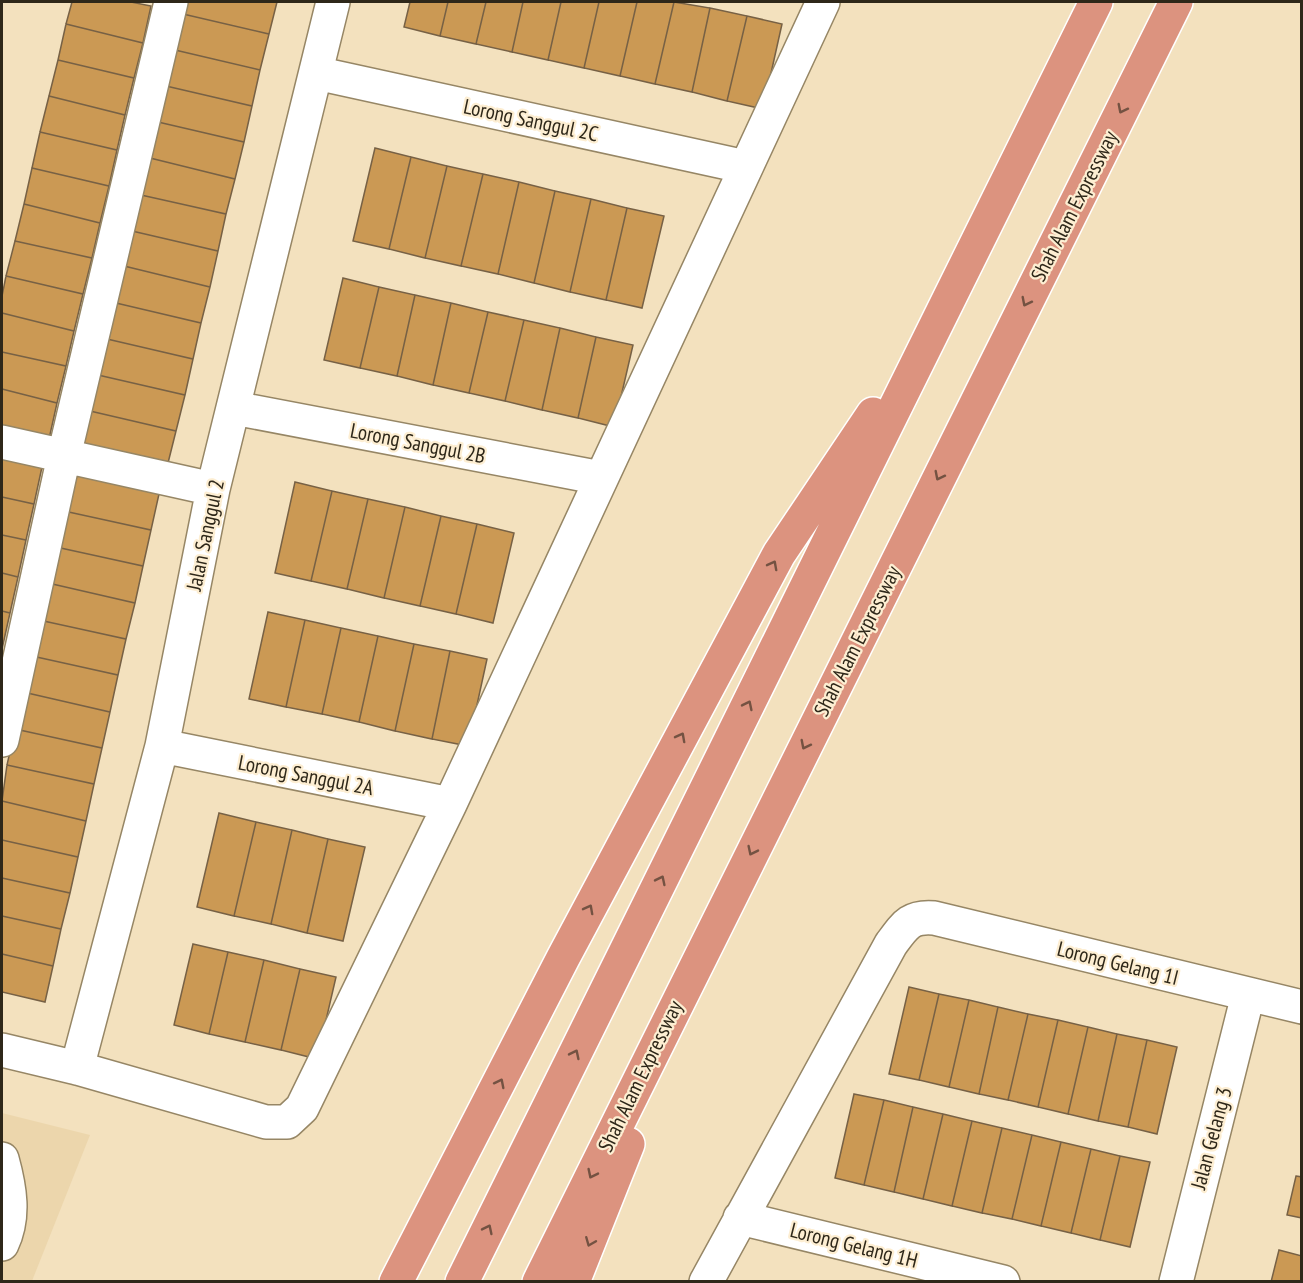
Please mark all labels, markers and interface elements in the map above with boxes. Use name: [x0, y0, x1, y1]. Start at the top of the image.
street label: Lorong Sanggul 2C: [461, 93, 601, 147]
one-way arrow: [1118, 102, 1130, 113]
street label: Shah Alam Expressway: [1024, 126, 1124, 286]
one-way arrow: [1022, 295, 1033, 306]
street label: Lorong Sanggul 2B: [348, 417, 488, 469]
one-way arrow: [935, 470, 946, 481]
street label: Jalan Sanggul 2: [180, 477, 230, 594]
one-way arrow: [766, 561, 777, 572]
street label: Shah Alam Expressway: [807, 561, 907, 721]
one-way arrow: [741, 700, 752, 711]
one-way arrow: [674, 733, 685, 743]
one-way arrow: [800, 738, 812, 749]
street label: Lorong Sanggul 2A: [236, 749, 376, 801]
one-way arrow: [747, 845, 759, 856]
one-way arrow: [654, 875, 666, 886]
one-way arrow: [582, 905, 593, 915]
street label: Lorong Gelang 1I: [1055, 935, 1181, 991]
street label: Shah Alam Expressway: [592, 996, 688, 1156]
one-way arrow: [568, 1050, 579, 1061]
one-way arrow: [493, 1078, 505, 1089]
street label: Jalan Gelang 3: [1184, 1084, 1238, 1193]
one-way arrow: [588, 1168, 599, 1178]
street label: Lorong Gelang 1H: [788, 1216, 920, 1274]
one-way arrow: [481, 1224, 493, 1235]
one-way arrow: [585, 1235, 597, 1246]

